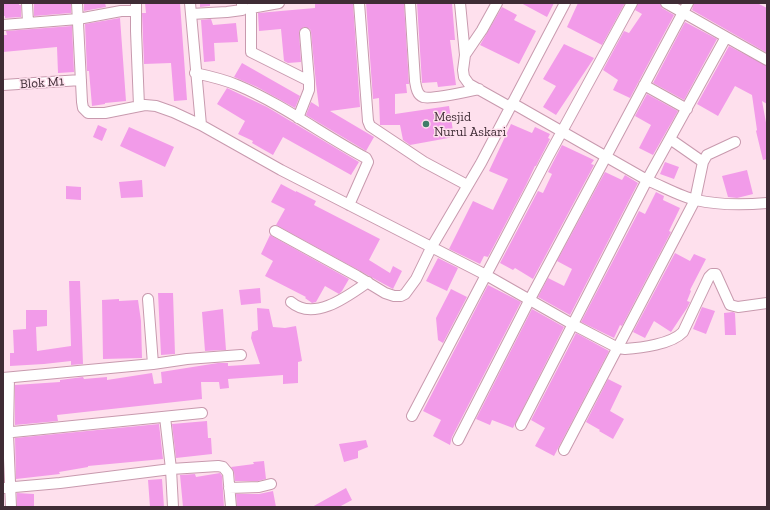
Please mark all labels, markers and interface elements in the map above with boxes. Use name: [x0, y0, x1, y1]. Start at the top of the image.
street label: Blok M1: [19, 74, 65, 92]
place label: Mesjid Nurul Askari: [434, 109, 506, 140]
marker: Mesjid Nurul Askari: [421, 119, 431, 129]

